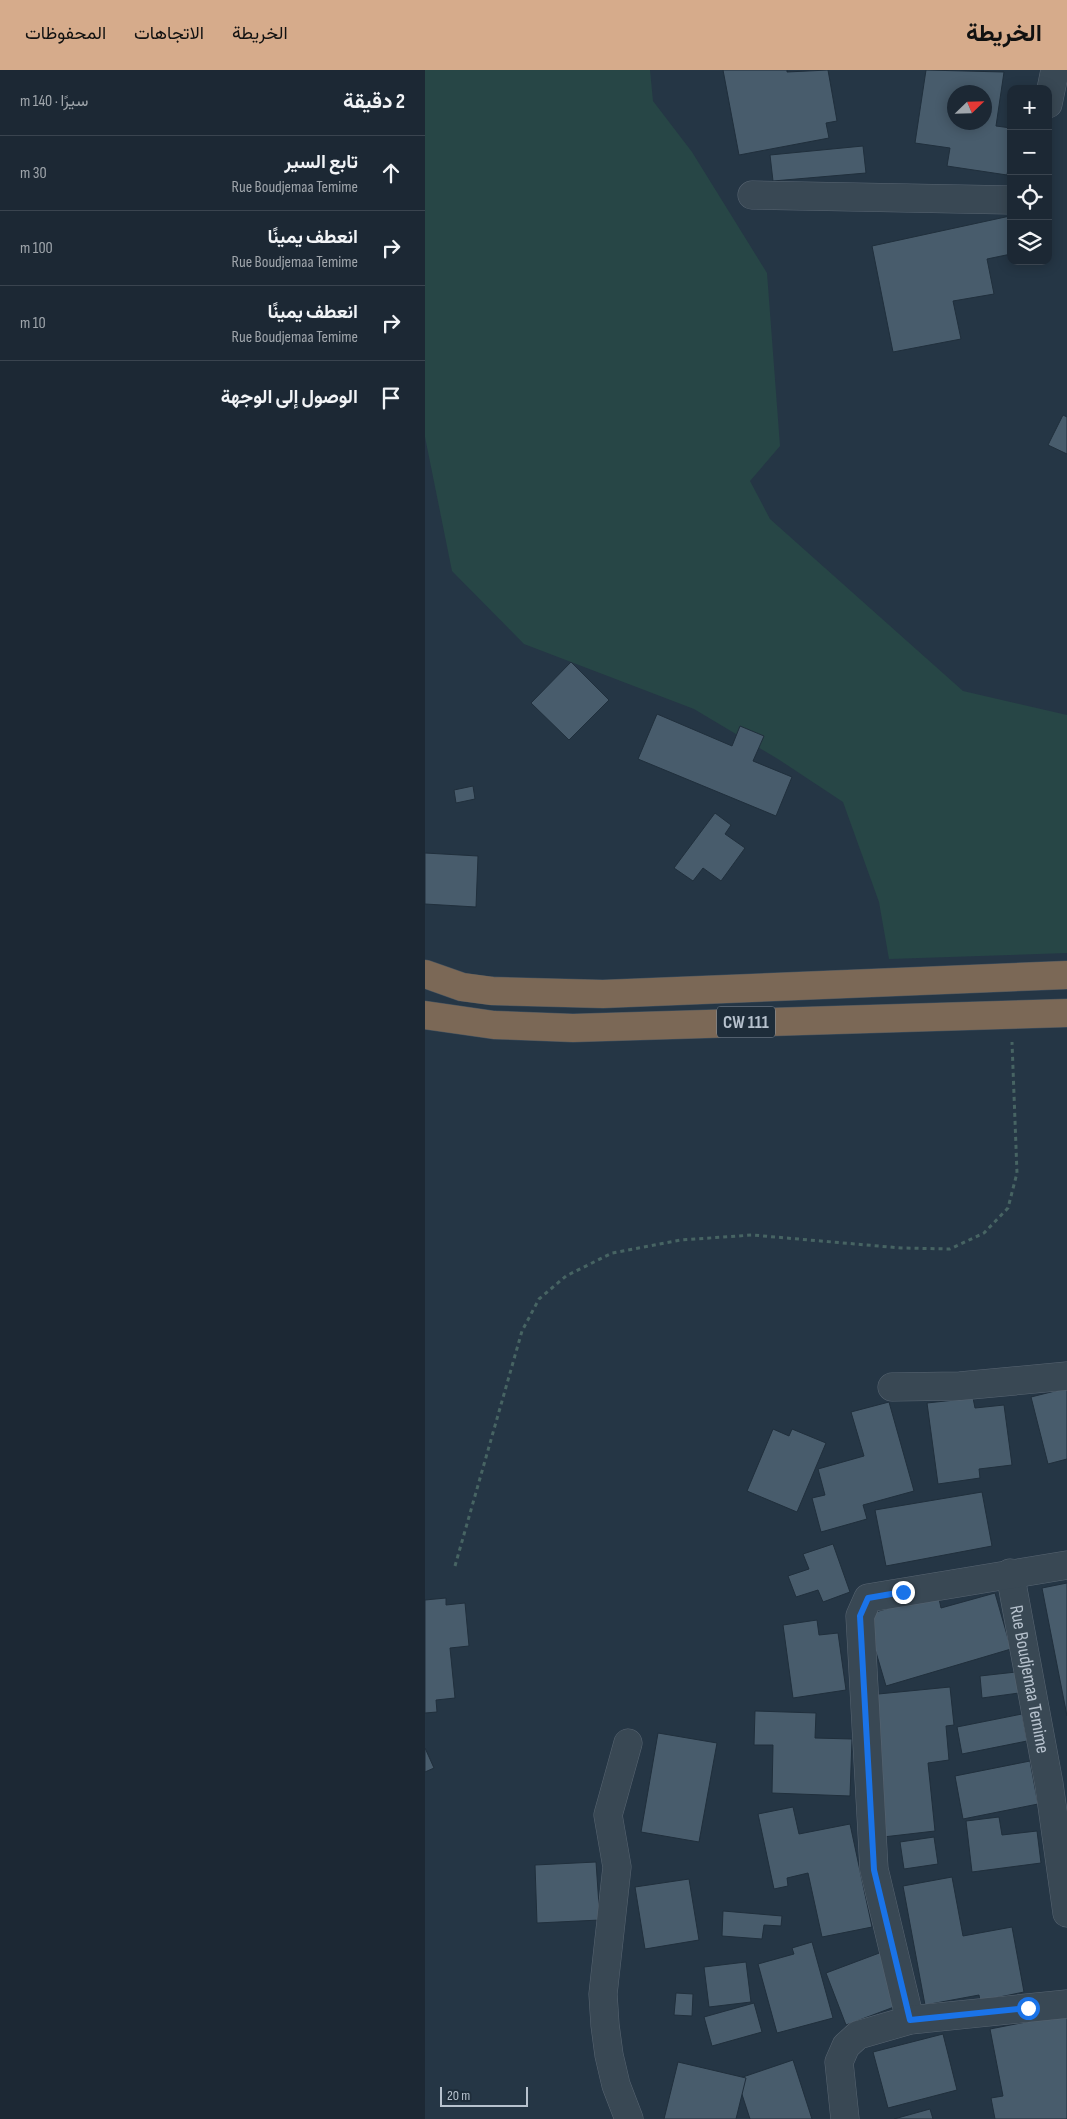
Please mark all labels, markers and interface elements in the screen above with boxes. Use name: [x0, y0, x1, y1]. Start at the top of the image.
text: الخريطة: [966, 19, 1042, 48]
text: المحفوظات: [25, 23, 106, 44]
text: الاتجاهات: [134, 23, 204, 44]
text: الخريطة: [232, 23, 288, 44]
north arrow: [947, 85, 992, 130]
map controls: [1007, 85, 1052, 265]
button: +: [1007, 85, 1052, 130]
text: 2 دقيقة: [343, 89, 405, 114]
text: سيرًا · 140 m: [20, 92, 88, 111]
button: −: [1007, 130, 1052, 175]
text: تابع السير: [284, 151, 358, 174]
icon: ahead: [377, 159, 405, 187]
text: 30 m: [20, 164, 47, 183]
button: locate: [1007, 175, 1052, 220]
text: Rue Boudjemaa Temime: [232, 178, 358, 197]
button: layers: [1007, 220, 1052, 265]
text: انعطف يمينًا: [267, 226, 358, 249]
icon: right: [377, 234, 405, 262]
text: 100 m: [20, 239, 53, 258]
text: Rue Boudjemaa Temime: [232, 253, 358, 272]
text: انعطف يمينًا: [267, 301, 358, 324]
icon: right: [377, 309, 405, 337]
text: 10 m: [20, 314, 46, 333]
text: Rue Boudjemaa Temime: [232, 328, 358, 347]
icon: arrive: [377, 384, 405, 412]
text: الوصول إلى الوجهة: [221, 386, 358, 409]
road number: CW 111: [717, 1006, 775, 1038]
route end: [892, 1581, 915, 1604]
street label: Rue Boudjemaa Temime: [1005, 1603, 1055, 1755]
route start: [1017, 1997, 1040, 2020]
scale bar: [440, 2084, 527, 2107]
text: 20 m: [447, 2087, 470, 2104]

